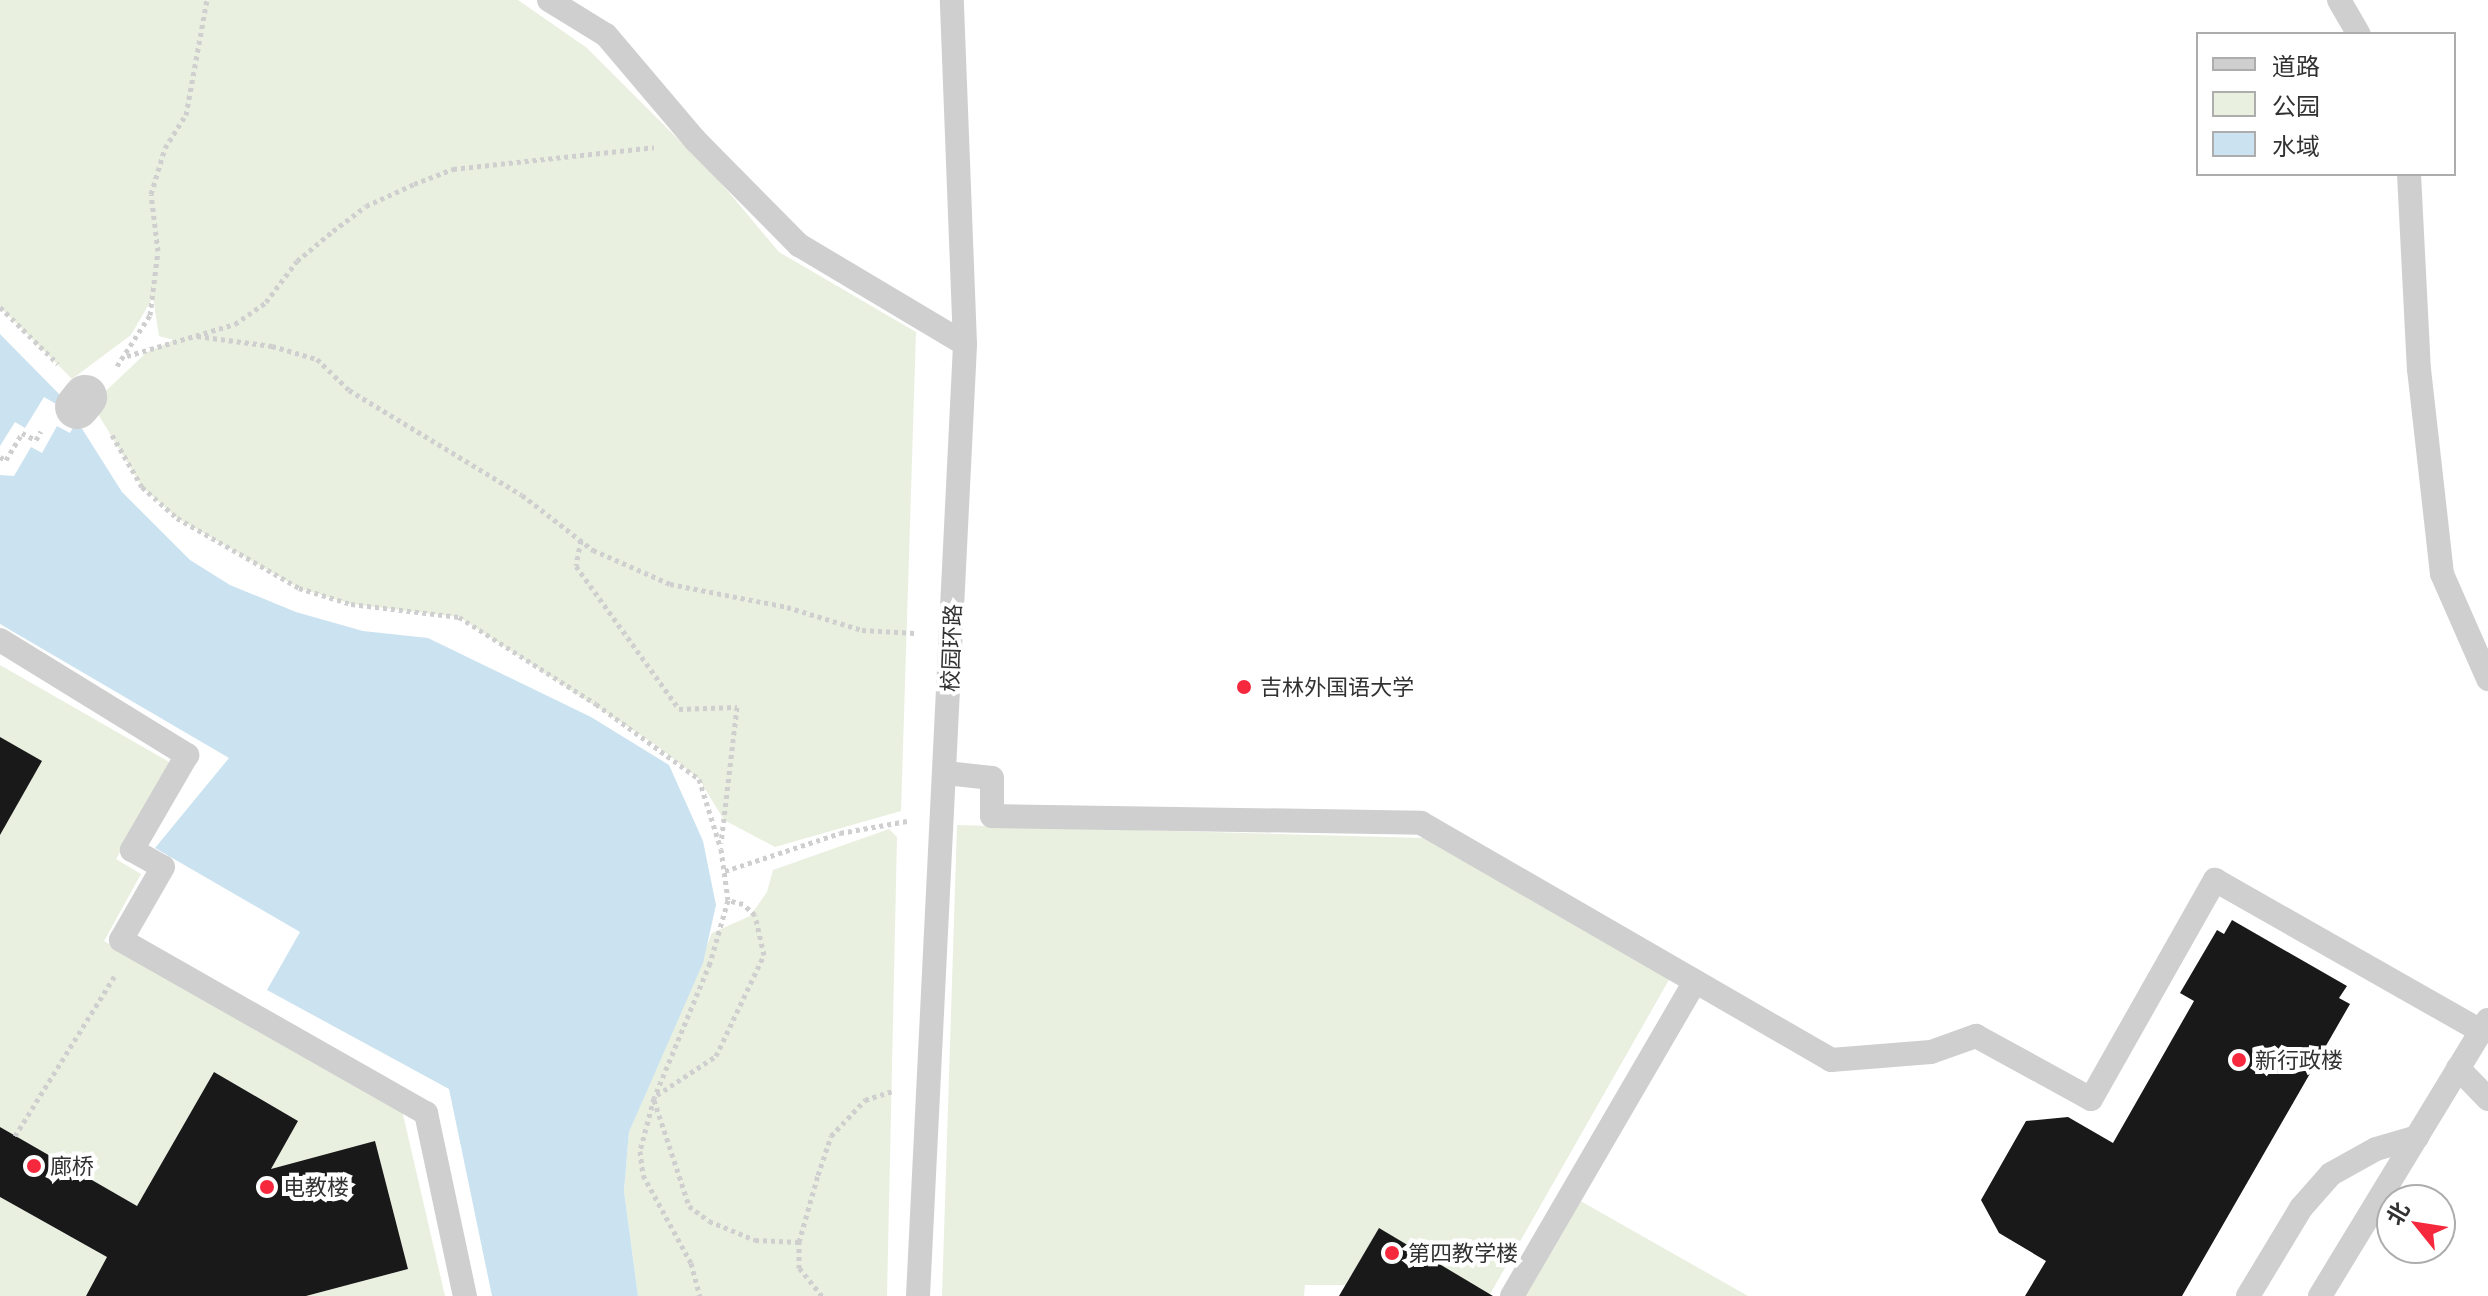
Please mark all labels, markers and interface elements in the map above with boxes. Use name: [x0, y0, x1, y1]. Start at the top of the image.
legend: [2196, 32, 2456, 176]
text: 道路: [2272, 51, 2320, 80]
text: 公园: [2272, 91, 2320, 120]
text: 水域: [2272, 131, 2320, 160]
street label: 校园环路: [936, 604, 966, 692]
place label: 吉林外国语大学: [1260, 674, 1414, 700]
marker: 吉林外国语大学: [1235, 678, 1253, 696]
place label: 新行政楼: [2255, 1047, 2343, 1073]
marker: 新行政楼: [2230, 1051, 2248, 1069]
place label: 廊桥: [50, 1153, 94, 1179]
marker: 廊桥: [25, 1157, 43, 1175]
place label: 电教楼: [283, 1174, 349, 1200]
marker: 电教楼: [258, 1178, 276, 1196]
north arrow: [2376, 1184, 2456, 1264]
text: 北: [2380, 1197, 2414, 1229]
place label: 第四教学楼: [1408, 1240, 1518, 1266]
marker: 第四教学楼: [1383, 1244, 1401, 1262]

